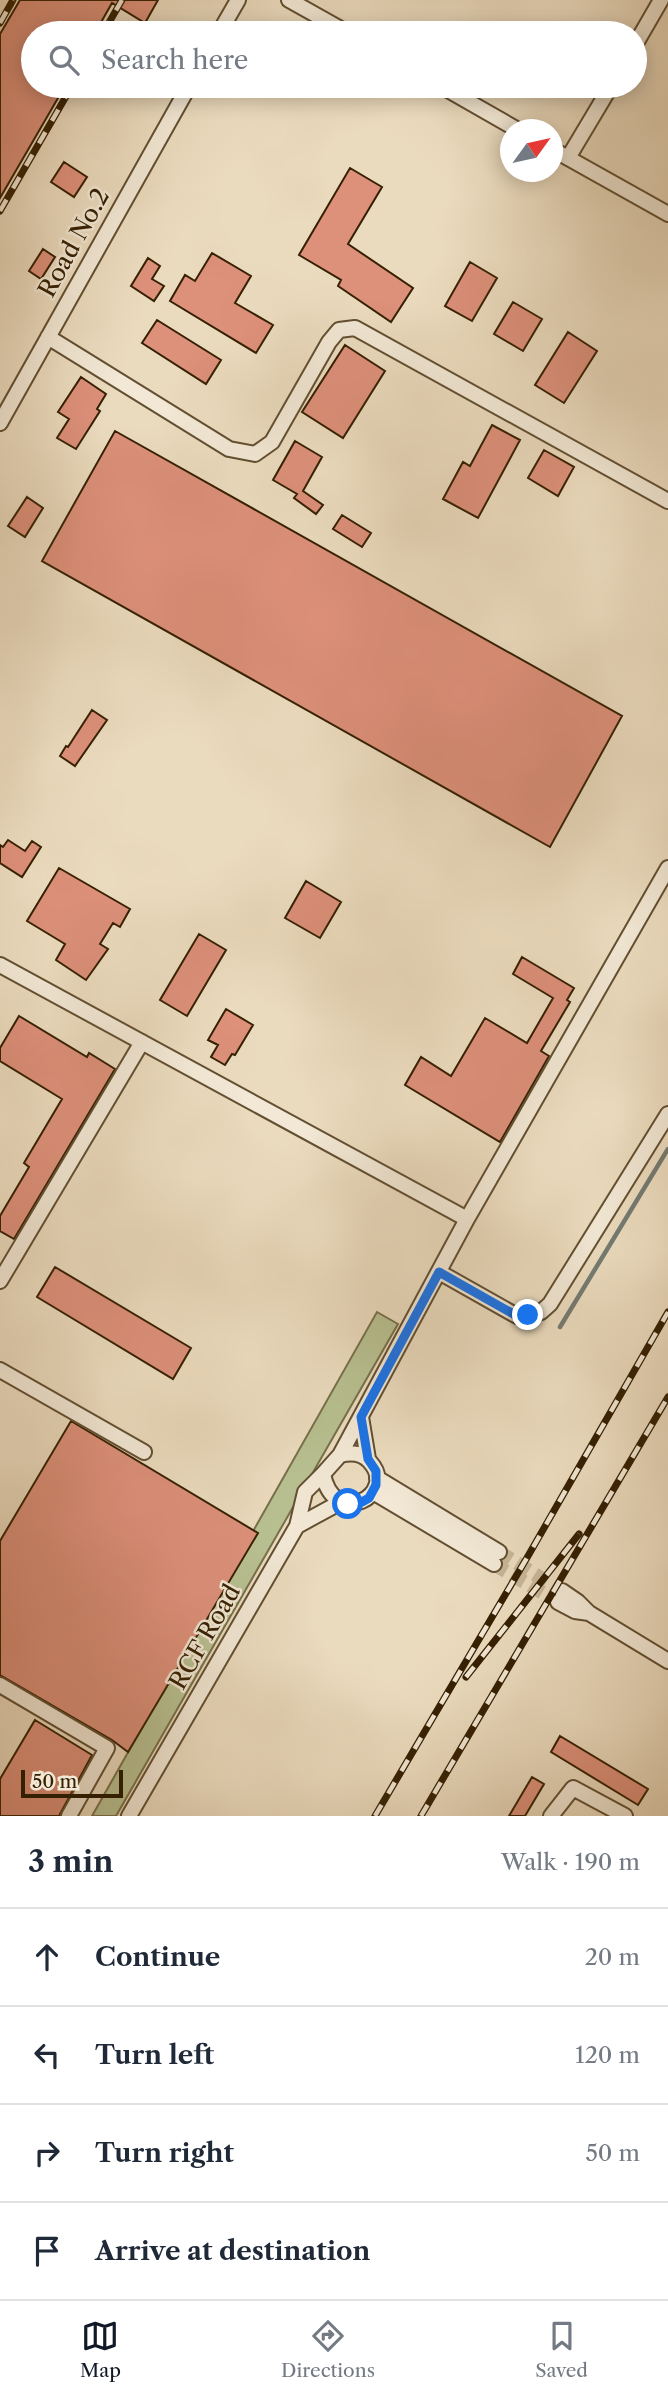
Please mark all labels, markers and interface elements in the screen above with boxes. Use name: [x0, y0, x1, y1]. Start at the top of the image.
search box: [21, 21, 647, 98]
icon: search: [45, 41, 83, 79]
text: Search here: [101, 44, 248, 76]
north arrow: [500, 119, 563, 182]
street label: Road No.2: [32, 183, 115, 302]
route end: [512, 1299, 543, 1330]
route start: [332, 1488, 363, 1519]
street label: RCF Road: [163, 1579, 246, 1694]
scale bar: [21, 1767, 122, 1799]
text: 50 m: [32, 1770, 77, 1793]
text: 3 min: [28, 1843, 114, 1880]
text: Walk · 190 m: [501, 1848, 640, 1876]
icon: ahead: [28, 1938, 66, 1976]
text: Continue: [95, 1941, 220, 1973]
text: 20 m: [585, 1943, 640, 1971]
icon: left: [28, 2036, 66, 2074]
text: Turn left: [95, 2039, 214, 2071]
text: 120 m: [575, 2041, 640, 2069]
icon: right: [28, 2134, 66, 2172]
text: Turn right: [95, 2137, 234, 2169]
text: 50 m: [585, 2139, 640, 2167]
icon: arrive: [28, 2232, 66, 2270]
text: Arrive at destination: [95, 2235, 370, 2267]
tab: Map: [80, 2317, 121, 2382]
tab: Directions: [281, 2317, 375, 2382]
tab: Saved: [535, 2317, 588, 2382]

